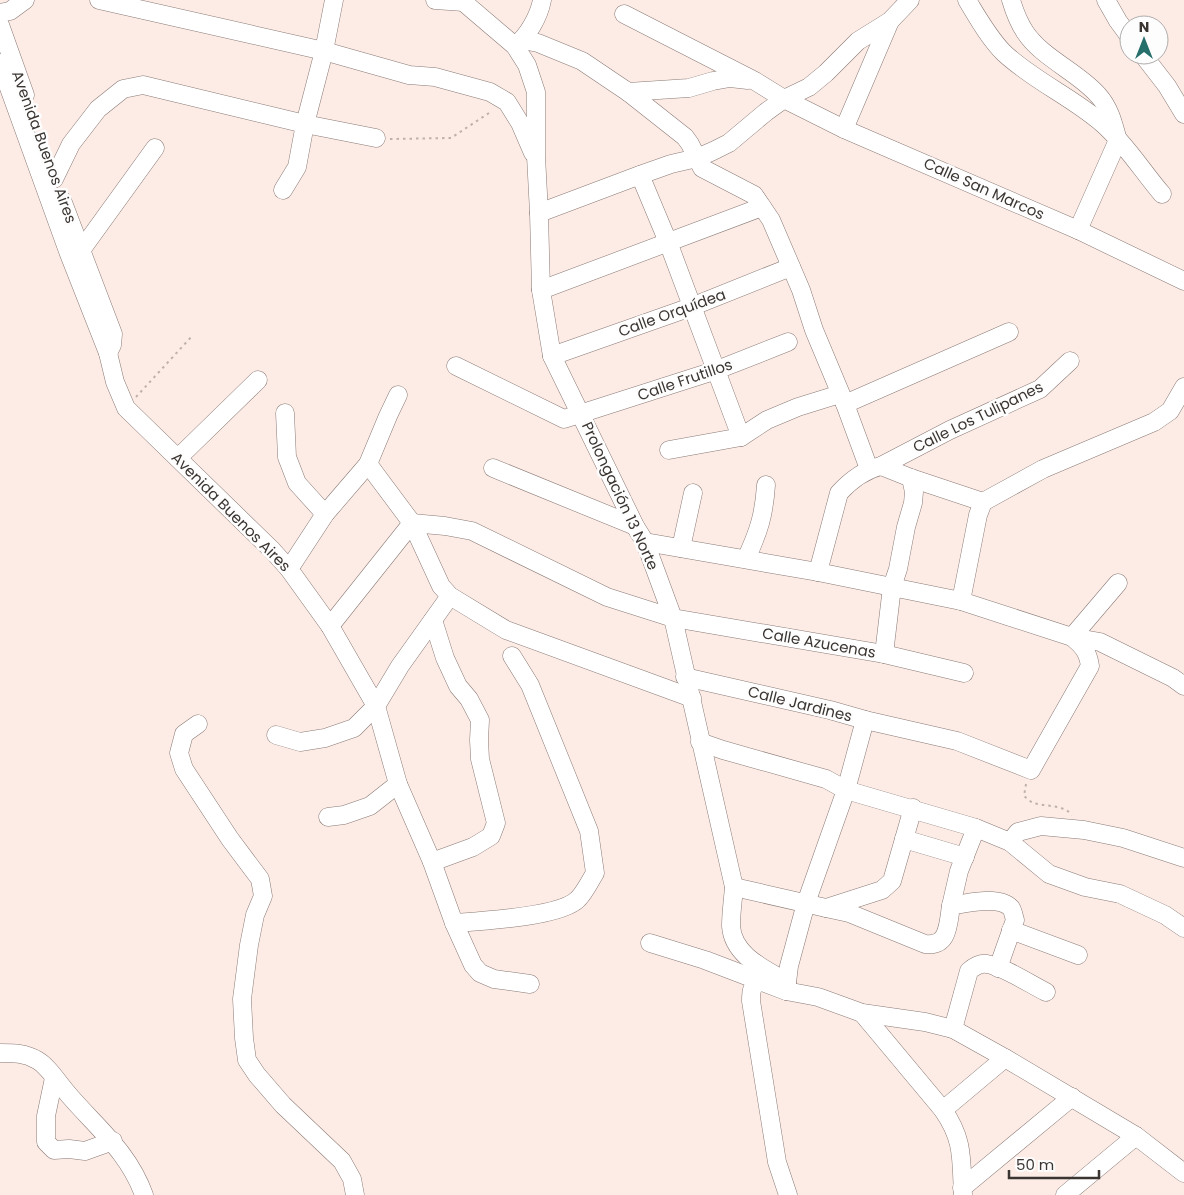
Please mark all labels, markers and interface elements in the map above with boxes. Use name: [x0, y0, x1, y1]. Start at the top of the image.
north arrow: [1119, 15, 1169, 65]
text: N: [1139, 17, 1149, 37]
street label: Avenida Buenos Aires: [7, 68, 82, 226]
street label: Calle San Marcos: [920, 152, 1048, 225]
street label: Calle Orquídea: [615, 283, 728, 342]
street label: Calle Frutillos: [635, 353, 735, 406]
street label: Calle Los Tulipanes: [909, 376, 1047, 457]
street label: Prolongación 13 Norte: [577, 418, 664, 573]
street label: Avenida Buenos Aires: [167, 447, 296, 576]
street label: Calle Azucenas: [761, 622, 878, 663]
street label: Calle Jardines: [746, 680, 855, 727]
scale bar: [1009, 1148, 1099, 1180]
text: 50 m: [1016, 1154, 1054, 1175]

